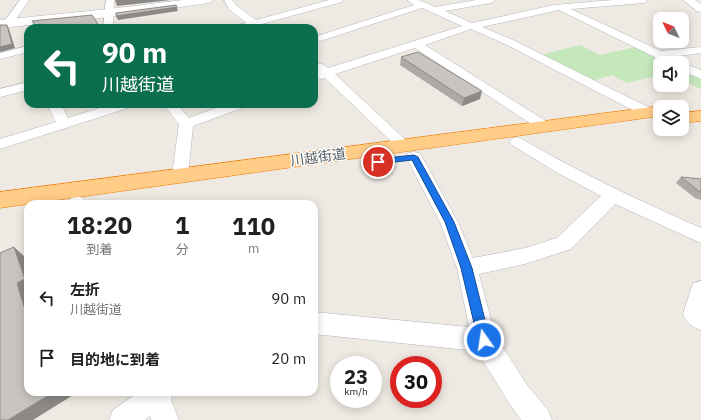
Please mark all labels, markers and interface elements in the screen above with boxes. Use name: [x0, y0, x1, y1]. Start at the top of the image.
north arrow: [653, 12, 689, 48]
map controls: [653, 12, 689, 136]
text: 90 m: [102, 34, 167, 71]
icon: left: [36, 40, 88, 92]
button: sound: [653, 56, 689, 92]
text: 川越街道: [102, 73, 174, 96]
button: layers: [653, 100, 689, 136]
street label: 川越街道: [289, 144, 347, 170]
pin: [361, 145, 395, 179]
icon: arrive: [367, 151, 389, 173]
text: 18:20: [67, 209, 132, 241]
text: 1: [175, 209, 189, 241]
text: 110: [232, 210, 275, 242]
text: m: [248, 240, 259, 257]
text: 到着: [86, 241, 112, 258]
text: 分: [176, 241, 189, 258]
text: 左折: [70, 280, 100, 299]
icon: left: [36, 287, 58, 309]
text: 90 m: [271, 289, 306, 308]
text: 川越街道: [70, 301, 122, 318]
position arrow: [463, 319, 505, 361]
icon: arrive: [36, 347, 58, 369]
text: 20 m: [271, 349, 306, 368]
text: 目的地に到着: [70, 350, 160, 369]
speed limit sign: 30: [390, 356, 442, 408]
text: 23: [344, 363, 368, 390]
text: km/h: [344, 385, 368, 398]

